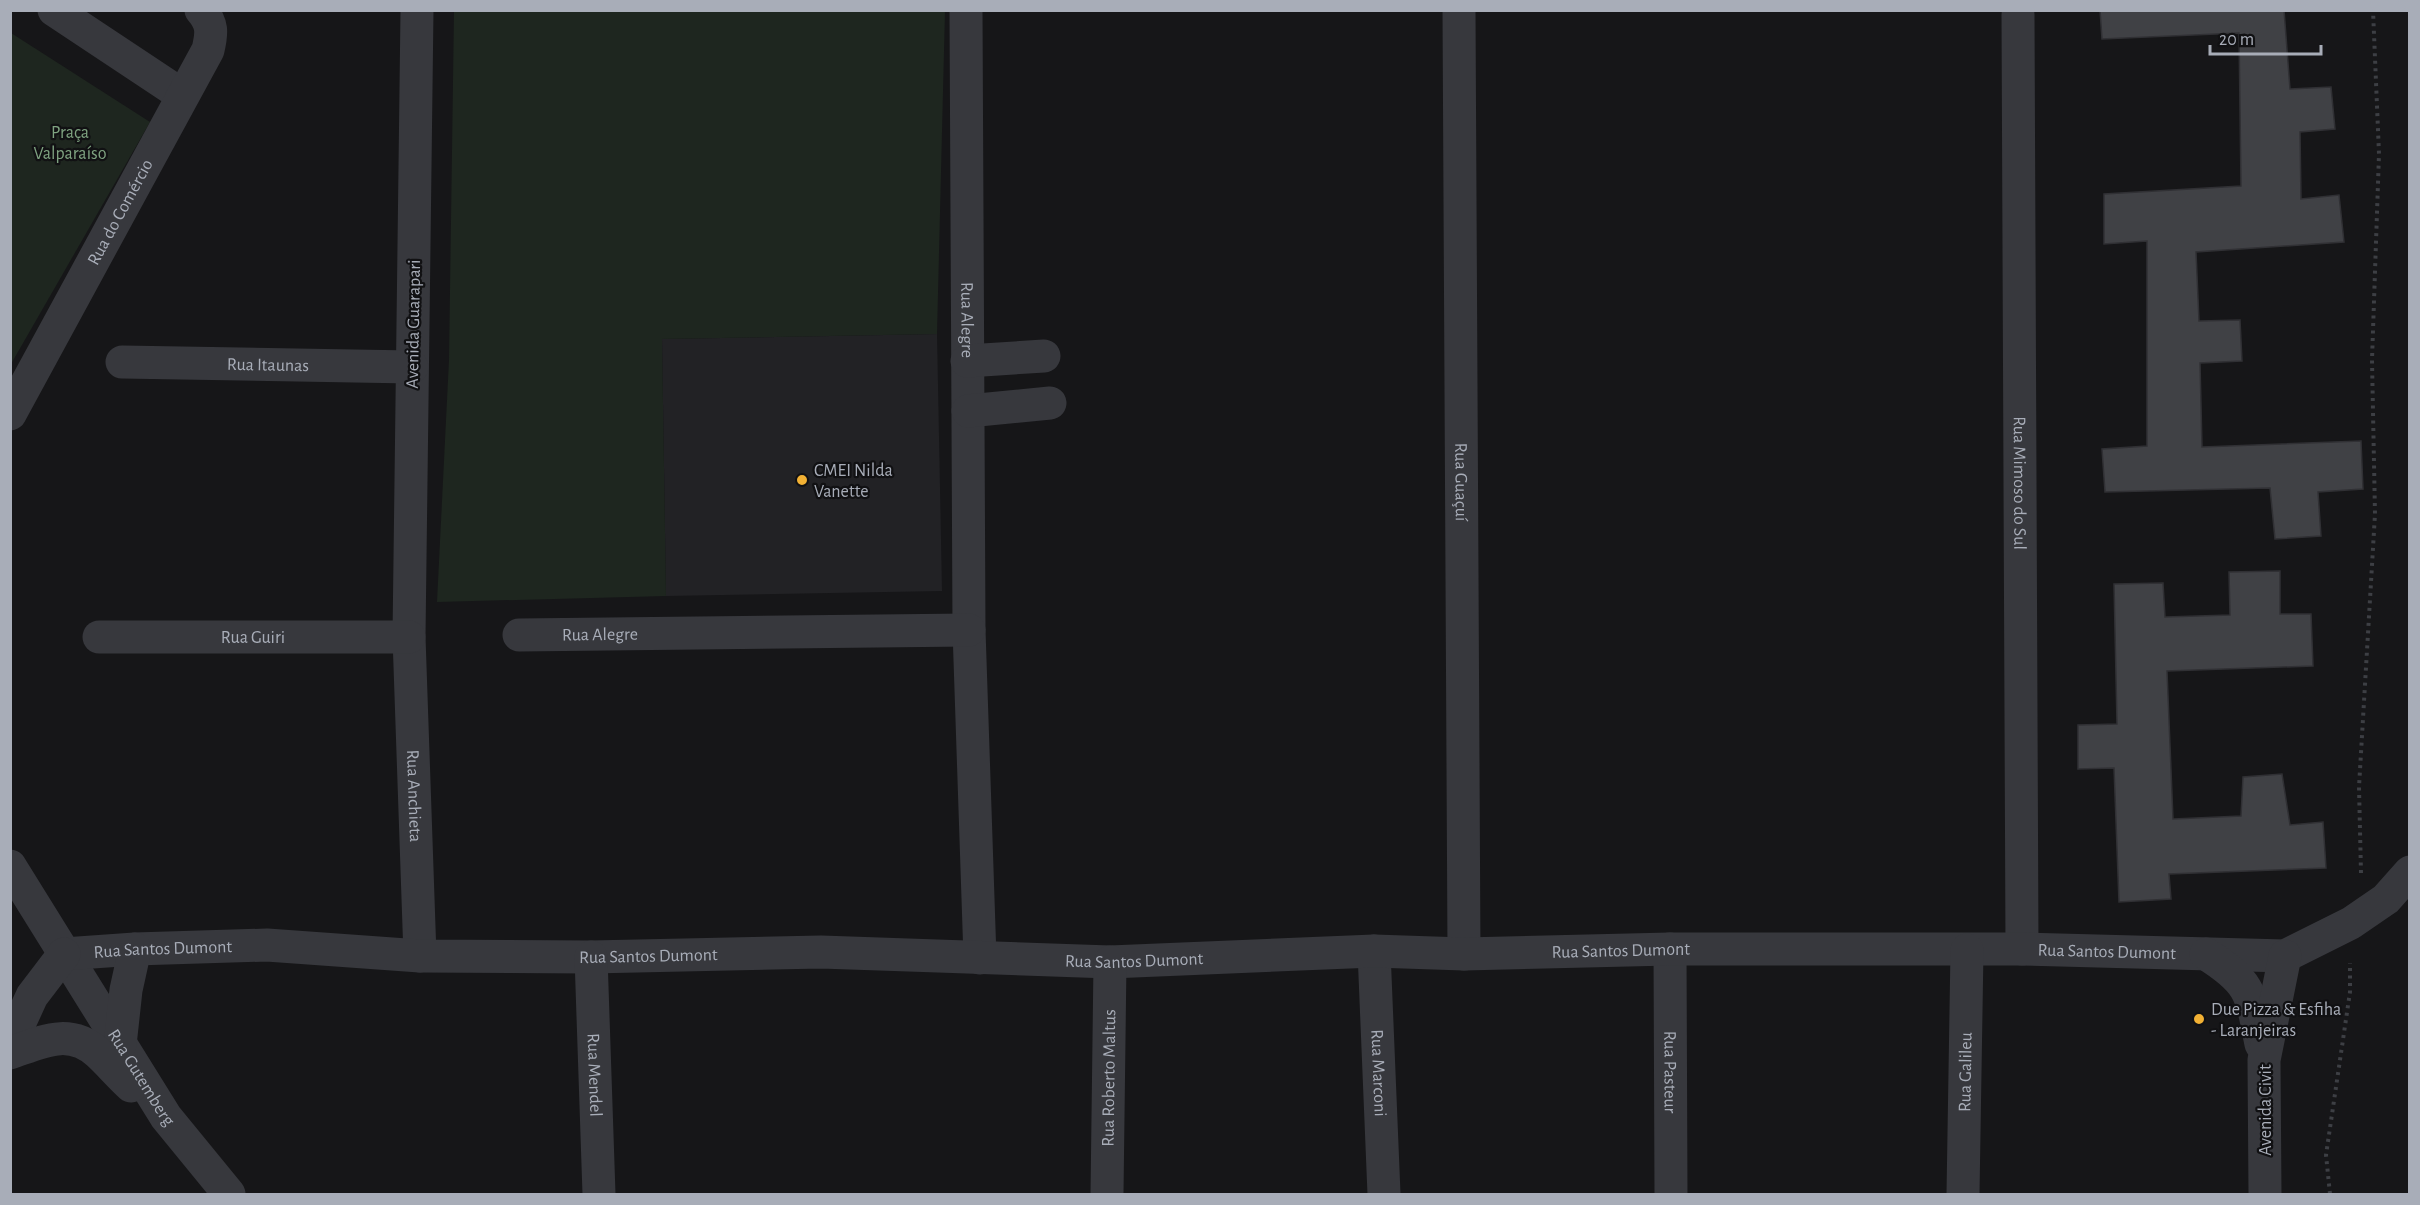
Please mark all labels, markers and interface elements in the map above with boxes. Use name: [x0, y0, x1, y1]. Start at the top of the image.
scale bar: [2210, 18, 2321, 56]
text: 20 m: [2219, 31, 2254, 49]
park label: Praça Valparaíso: [33, 124, 107, 163]
street label: Rua do Comércio: [85, 156, 157, 268]
street label: Avenida Guarapari: [404, 259, 424, 389]
street label: Rua Alegre: [957, 282, 976, 358]
street label: Rua Itaunas: [227, 356, 309, 375]
street label: Rua Mimoso do Sul: [2010, 416, 2028, 550]
street label: Rua Guaçuí: [1451, 443, 1470, 522]
place label: CMEI Nilda Vanette: [814, 462, 893, 501]
marker: CMEI Nilda Vanette: [795, 473, 809, 487]
street label: Rua Alegre: [562, 626, 638, 645]
street label: Rua Guiri: [221, 629, 285, 647]
street label: Rua Anchieta: [403, 749, 424, 843]
street label: Rua Santos Dumont: [93, 938, 233, 962]
street label: Rua Santos Dumont: [1551, 941, 1690, 962]
street label: Rua Santos Dumont: [2037, 941, 2176, 963]
street label: Rua Santos Dumont: [579, 946, 718, 967]
street label: Rua Santos Dumont: [1065, 950, 1204, 972]
place label: Due Pizza & Esfiha - Laranjeiras: [2211, 1001, 2341, 1040]
street label: Rua Roberto Maltus: [1100, 1009, 1119, 1147]
marker: Due Pizza & Esfiha - Laranjeiras: [2192, 1012, 2206, 1026]
street label: Rua Gutemberg: [104, 1026, 178, 1130]
street label: Rua Marconi: [1367, 1029, 1389, 1117]
street label: Rua Pasteur: [1660, 1031, 1679, 1114]
street label: Rua Galileu: [1956, 1032, 1976, 1112]
street label: Rua Mendel: [584, 1033, 604, 1117]
street label: Avenida Civit: [2257, 1064, 2275, 1156]

